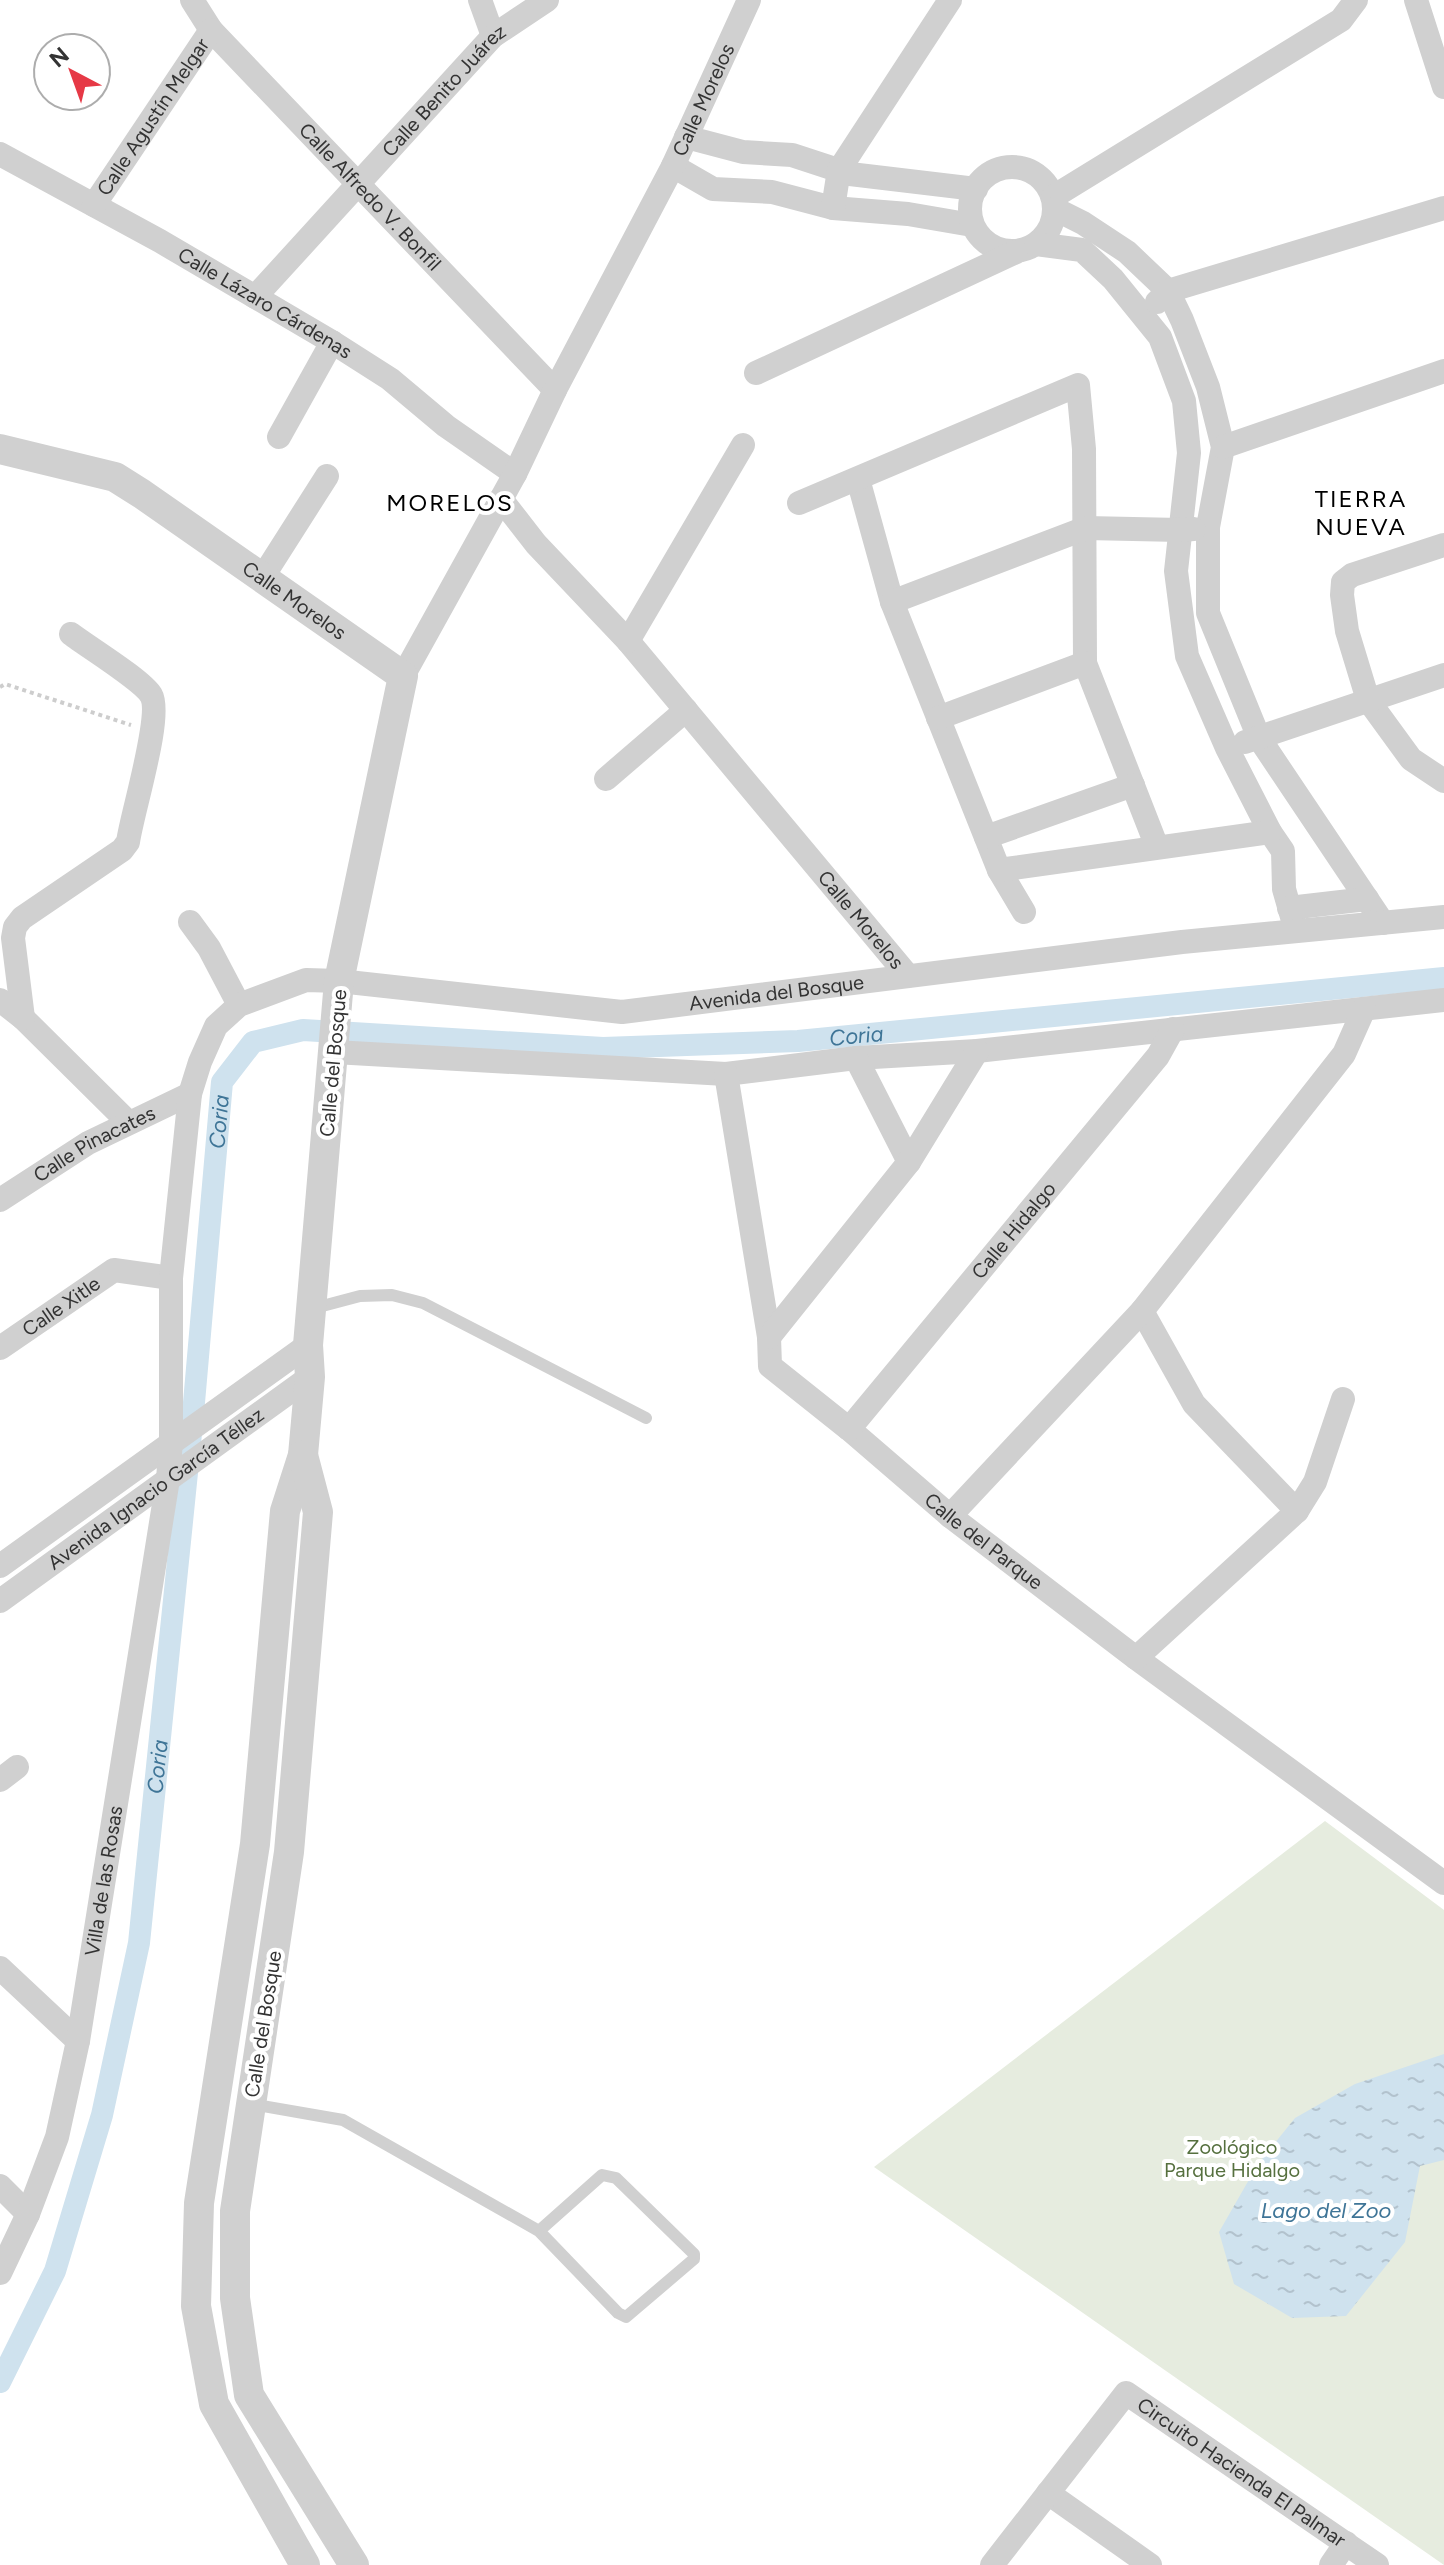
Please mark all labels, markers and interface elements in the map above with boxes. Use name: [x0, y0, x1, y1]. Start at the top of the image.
street label: Calle Benito Juárez: [377, 19, 510, 162]
north arrow: [32, 32, 112, 112]
street label: Calle Agustín Melgar: [92, 33, 214, 200]
street label: Calle Morelos: [667, 40, 739, 160]
text: N: [44, 42, 74, 73]
street label: Calle Alfredo V. Bonfil: [294, 118, 446, 275]
street label: Calle Lázaro Cárdenas: [174, 242, 357, 364]
district label: TIERRA NUEVA: [1315, 484, 1407, 541]
district label: MORELOS: [386, 488, 514, 517]
street label: Calle Morelos: [238, 556, 351, 645]
street label: Calle Morelos: [813, 866, 909, 974]
street label: Avenida del Bosque: [688, 970, 865, 1016]
street label: Calle del Bosque: [315, 988, 351, 1138]
water label: Coria: [828, 1020, 885, 1052]
water label: Coria: [203, 1093, 235, 1150]
street label: Calle Pinacates: [29, 1101, 159, 1187]
street label: Calle Hidalgo: [966, 1177, 1061, 1284]
street label: Calle Xitle: [18, 1271, 105, 1341]
street label: Avenida Ignacio García Téllez: [43, 1402, 268, 1575]
street label: Calle del Parque: [920, 1488, 1048, 1595]
water label: Coria: [141, 1738, 174, 1795]
street label: Villa de las Rosas: [80, 1804, 128, 1958]
street label: Calle del Bosque: [240, 1949, 286, 2099]
park label: Zoológico Parque Hidalgo: [1164, 2135, 1300, 2182]
water label: Lago del Zoo: [1261, 2197, 1391, 2224]
street label: Circuito Hacienda El Palmar: [1133, 2392, 1350, 2552]

